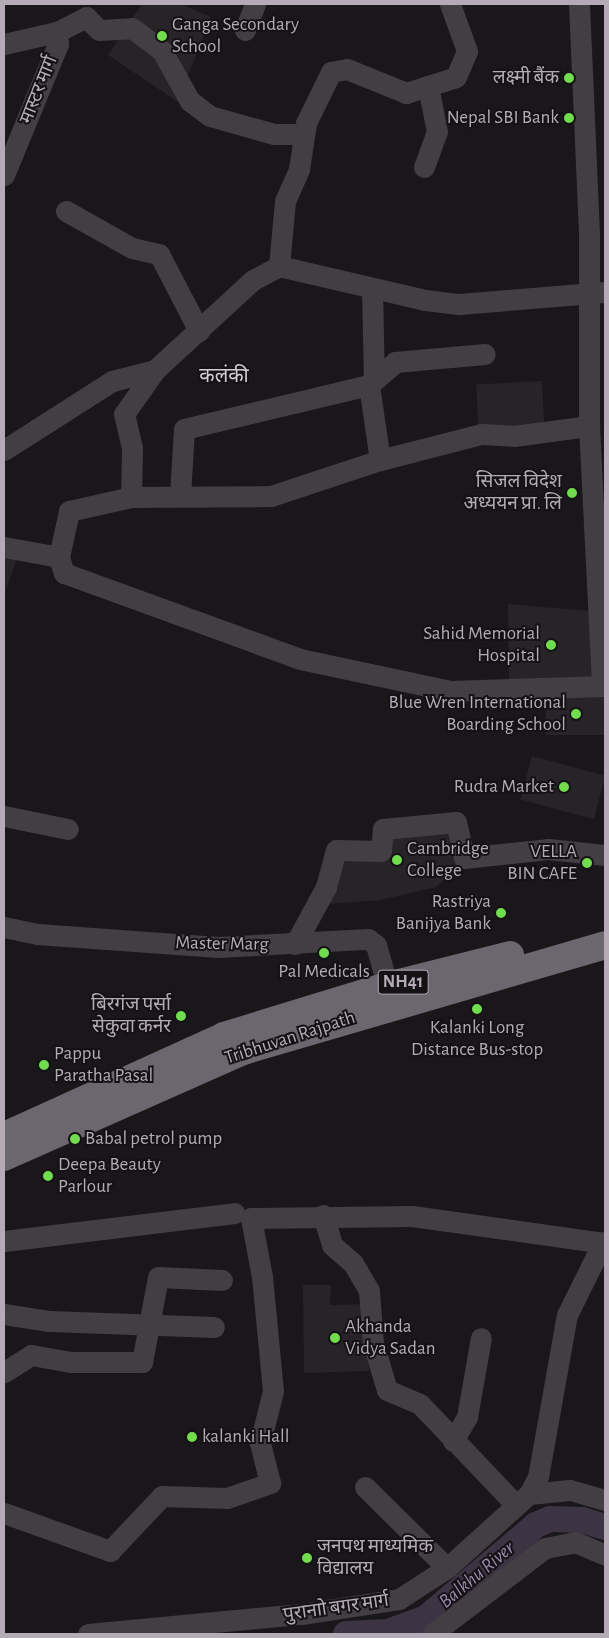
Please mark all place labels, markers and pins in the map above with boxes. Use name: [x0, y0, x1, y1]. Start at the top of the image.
place label: Ganga Secondary School: [172, 14, 299, 58]
marker: Ganga Secondary School: [156, 30, 168, 42]
place label: लक्ष्मी बैंक: [493, 67, 559, 89]
marker: लक्ष्मी बैंक: [563, 72, 575, 84]
place label: Nepal SBI Bank: [447, 107, 559, 129]
marker: Nepal SBI Bank: [563, 112, 575, 124]
place label: सिजल विदेश अध्ययन प्रा. लि: [464, 471, 562, 515]
marker: सिजल विदेश अध्ययन प्रा. लि: [566, 487, 578, 499]
place label: Sahid Memorial Hospital: [423, 623, 540, 667]
marker: Sahid Memorial Hospital: [544, 638, 558, 652]
place label: Blue Wren International Boarding School: [389, 692, 566, 736]
marker: Blue Wren International Boarding School: [570, 708, 582, 720]
place label: Rudra Market: [454, 776, 554, 798]
marker: Rudra Market: [558, 781, 570, 793]
place label: Cambridge College: [407, 838, 489, 882]
place label: VELLA BIN CAFE: [507, 841, 577, 885]
marker: Cambridge College: [391, 854, 403, 866]
marker: VELLA BIN CAFE: [581, 857, 593, 869]
place label: Rastriya Banijya Bank: [396, 891, 491, 935]
marker: Rastriya Banijya Bank: [495, 907, 507, 919]
marker: Pal Medicals: [318, 947, 330, 959]
place label: Pal Medicals: [278, 961, 370, 983]
place label: बिरगंज पर्सा सेकुवा कर्नर: [91, 994, 171, 1038]
marker: Kalanki Long Distance Bus-stop: [471, 1003, 483, 1015]
marker: बिरगंज पर्सा सेकुवा कर्नर: [175, 1010, 187, 1022]
place label: Kalanki Long Distance Bus-stop: [411, 1017, 543, 1061]
place label: Pappu Paratha Pasal: [54, 1043, 153, 1087]
marker: Pappu Paratha Pasal: [38, 1059, 50, 1071]
place label: Babal petrol pump: [85, 1128, 222, 1150]
marker: Babal petrol pump: [69, 1133, 81, 1145]
place label: Deepa Beauty Parlour: [58, 1154, 161, 1198]
marker: Deepa Beauty Parlour: [42, 1170, 54, 1182]
place label: Akhanda Vidya Sadan: [345, 1316, 435, 1360]
marker: Akhanda Vidya Sadan: [329, 1332, 341, 1344]
place label: kalanki Hall: [202, 1426, 289, 1448]
marker: kalanki Hall: [186, 1431, 198, 1443]
place label: जनपथ माध्यमिक विद्यालय: [317, 1536, 433, 1580]
marker: जनपथ माध्यमिक विद्यालय: [301, 1552, 313, 1564]

